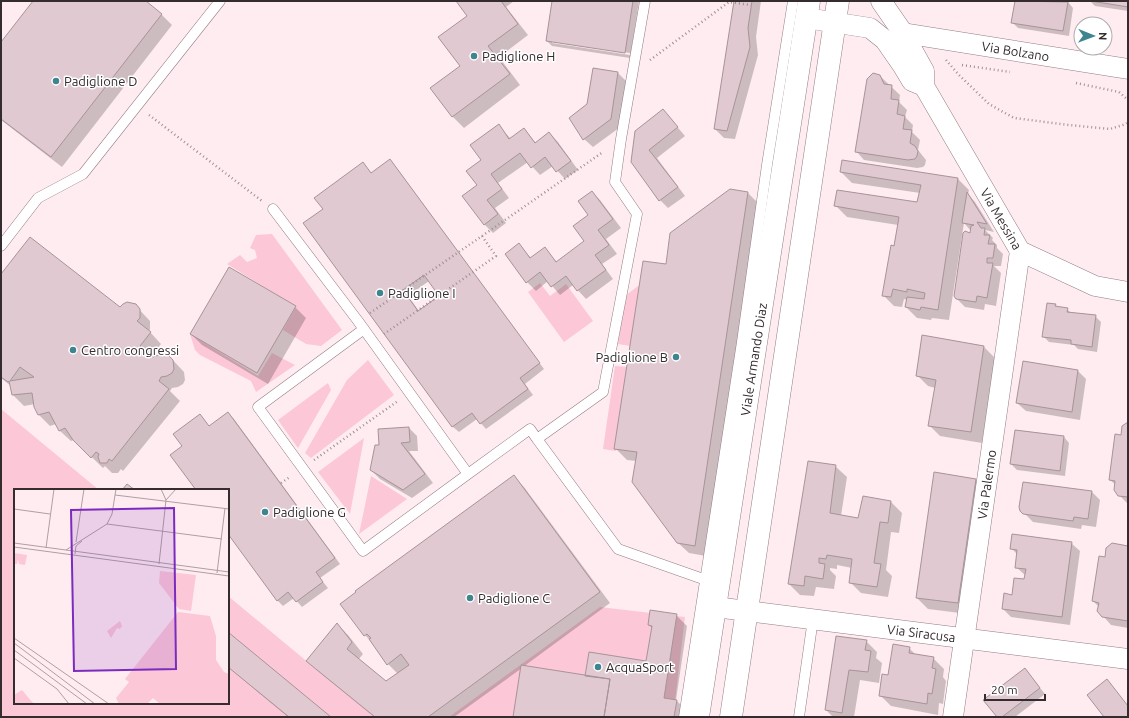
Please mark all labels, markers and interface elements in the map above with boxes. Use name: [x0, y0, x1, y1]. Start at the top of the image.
north arrow: [1073, 16, 1113, 56]
text: N: [1097, 32, 1109, 40]
street label: Via Bolzano: [981, 39, 1051, 63]
place label: Padiglione H: [482, 49, 555, 63]
marker: Padiglione H: [469, 51, 479, 61]
place label: Padiglione D: [64, 74, 138, 88]
marker: Padiglione D: [51, 76, 61, 86]
street label: Via Messina: [978, 186, 1025, 252]
place label: Padiglione I: [388, 286, 456, 300]
marker: Padiglione I: [375, 288, 385, 298]
street label: Viale Armando Diaz: [738, 302, 769, 417]
place label: Centro congressi: [81, 343, 179, 357]
marker: Centro congressi: [68, 345, 78, 355]
place label: Padiglione B: [595, 350, 668, 364]
marker: Padiglione B: [671, 352, 681, 362]
street label: Via Palermo: [975, 449, 998, 520]
inset map: [14, 489, 229, 704]
place label: Padiglione G: [273, 505, 346, 519]
marker: Padiglione G: [260, 507, 270, 517]
place label: Padiglione C: [478, 591, 550, 605]
marker: Padiglione C: [465, 593, 475, 603]
street label: Via Siracusa: [886, 622, 956, 644]
place label: AcquaSport: [606, 660, 674, 674]
marker: AcquaSport: [593, 662, 603, 672]
scale bar: [985, 676, 1045, 702]
text: 20 m: [991, 683, 1018, 696]

